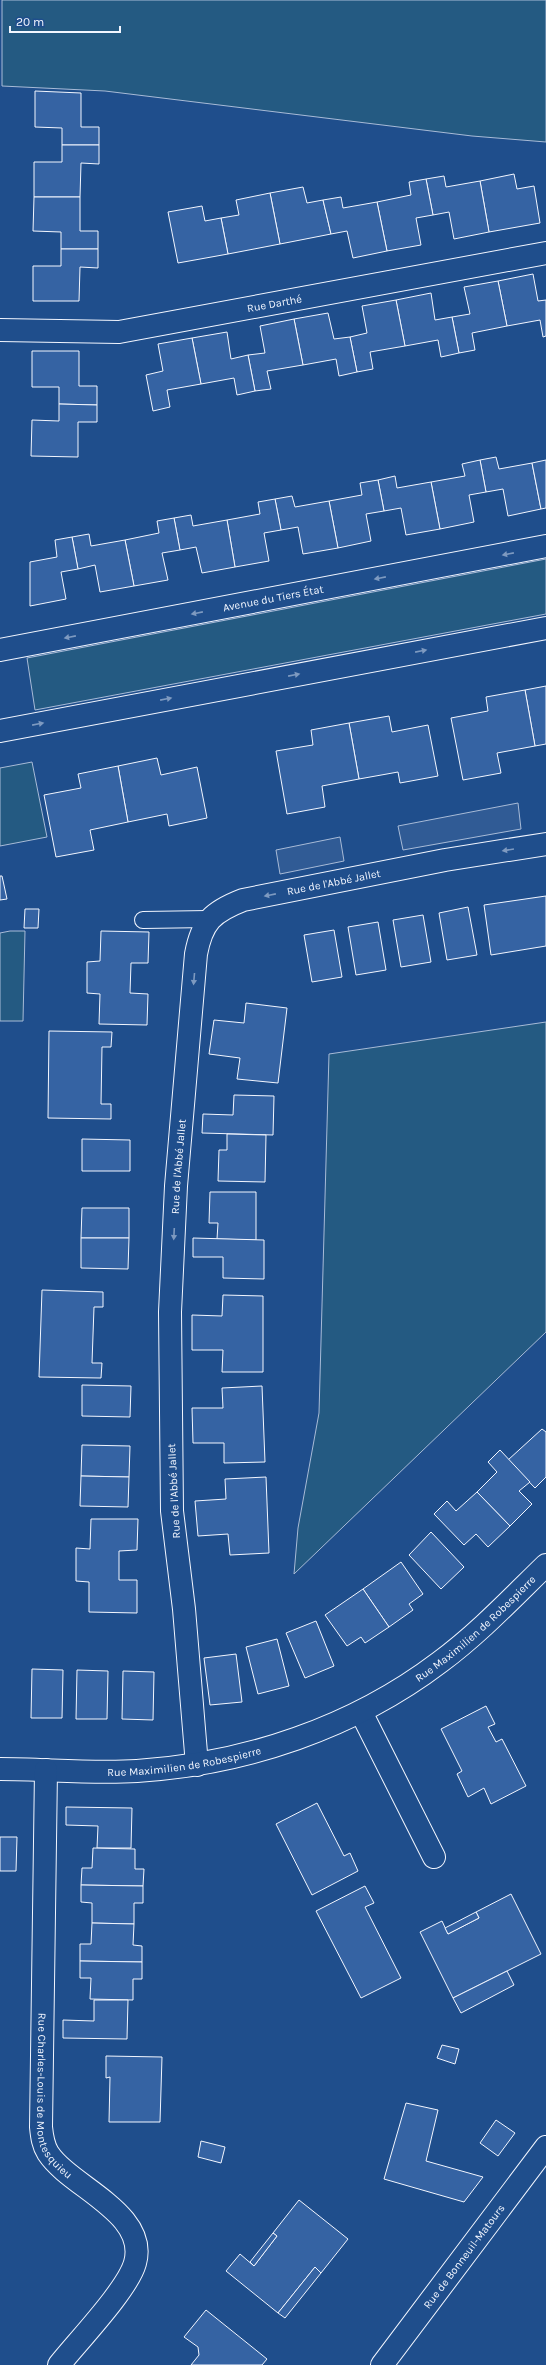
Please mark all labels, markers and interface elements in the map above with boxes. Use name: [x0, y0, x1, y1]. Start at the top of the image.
scale bar: [10, 8, 120, 34]
text: 20 m: [16, 15, 44, 29]
street label: Rue Darthé: [246, 292, 303, 315]
one-way arrow: [502, 551, 514, 557]
one-way arrow: [374, 575, 386, 581]
street label: Avenue du Tiers État: [222, 582, 324, 614]
one-way arrow: [191, 610, 203, 616]
one-way arrow: [63, 635, 76, 641]
one-way arrow: [415, 648, 428, 654]
one-way arrow: [288, 672, 300, 678]
one-way arrow: [160, 696, 172, 702]
one-way arrow: [32, 720, 44, 726]
one-way arrow: [501, 847, 514, 853]
street label: Rue de l'Abbé Jallet: [286, 866, 382, 898]
one-way arrow: [264, 892, 276, 898]
one-way arrow: [190, 973, 197, 985]
street label: Rue de l'Abbé Jallet: [168, 1118, 188, 1214]
one-way arrow: [170, 1228, 177, 1240]
street label: Rue de l'Abbé Jallet: [165, 1443, 183, 1539]
street label: Rue Maximilien de Robespierre: [412, 1572, 538, 1684]
street label: Rue Maximilien de Robespierre: [107, 1744, 263, 1778]
street label: Rue Charles-Louis de Montesquieu: [34, 2013, 75, 2181]
street label: Rue de Bonneuil-Matours: [420, 2201, 507, 2311]

